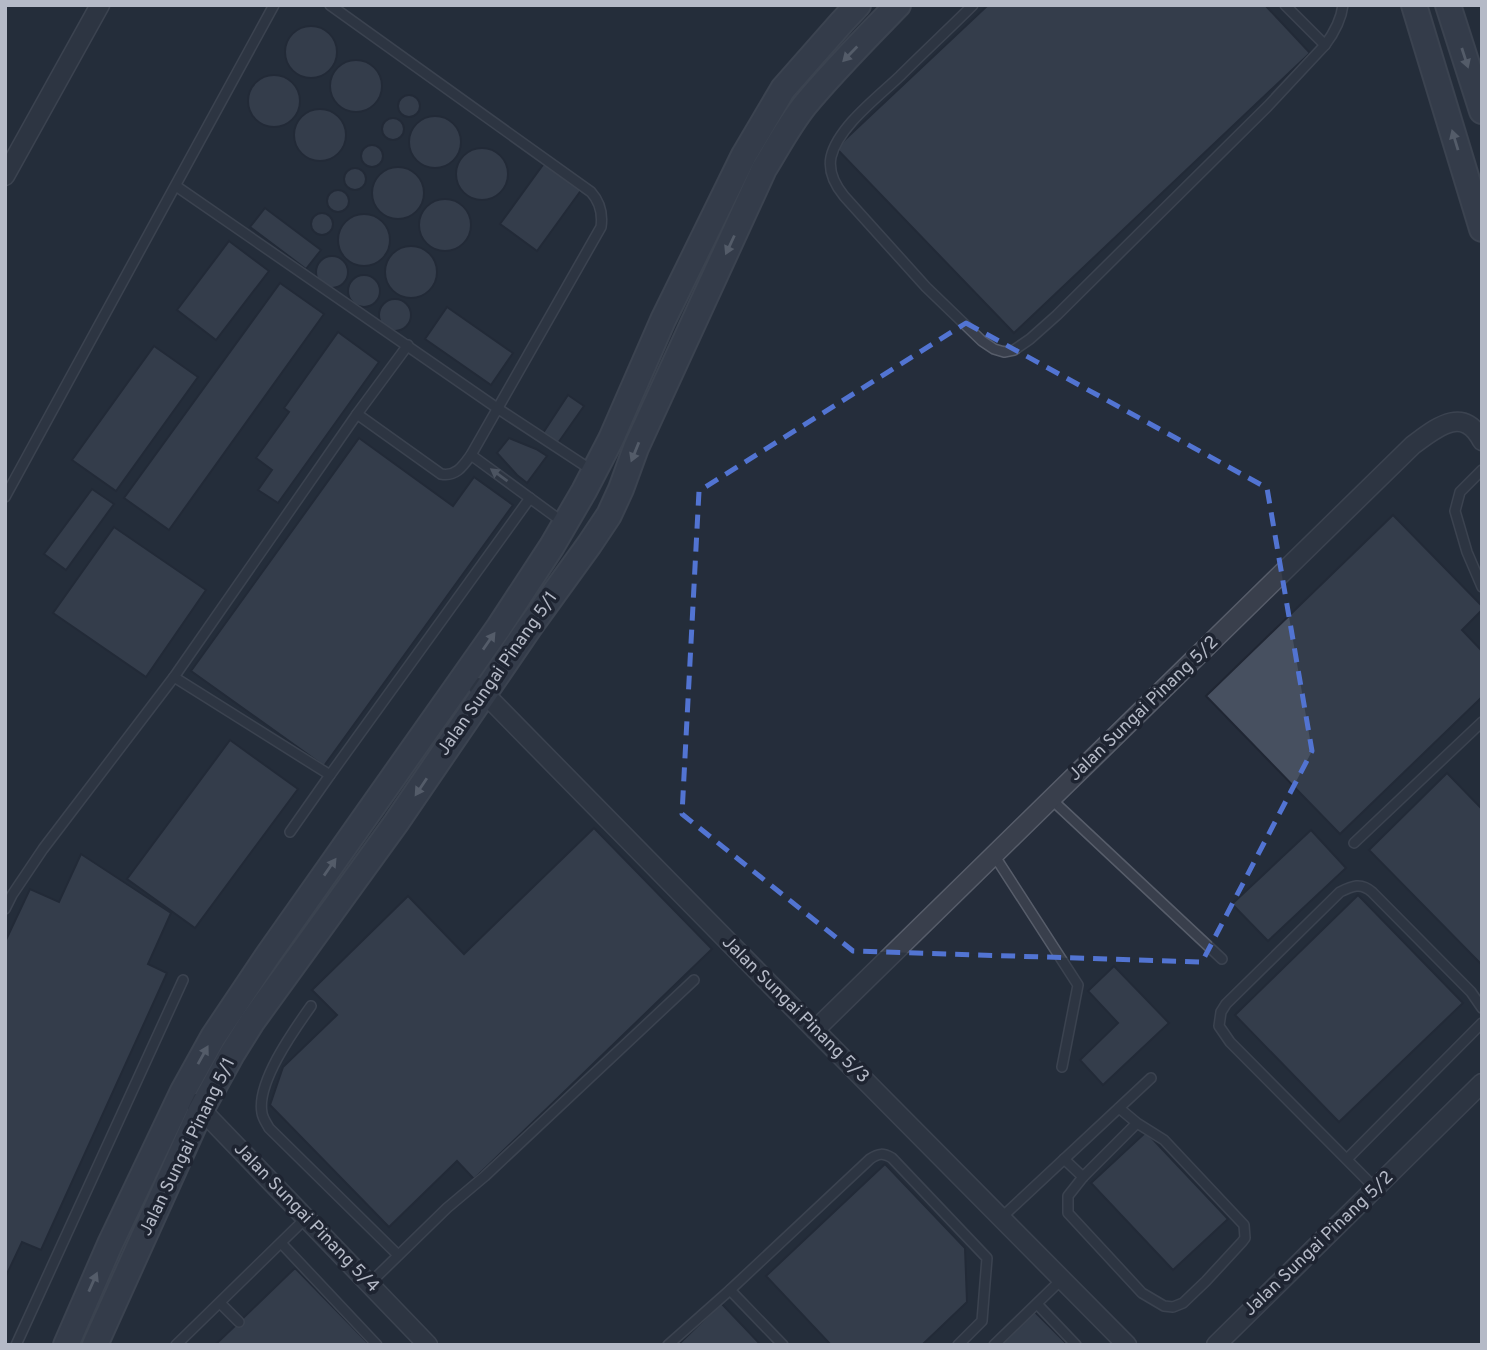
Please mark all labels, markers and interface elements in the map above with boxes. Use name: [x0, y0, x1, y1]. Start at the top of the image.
one-way arrow: [842, 46, 859, 63]
one-way arrow: [1460, 48, 1471, 69]
one-way arrow: [1450, 130, 1460, 151]
one-way arrow: [724, 235, 736, 255]
one-way arrow: [629, 442, 640, 463]
one-way arrow: [489, 468, 508, 482]
street label: Jalan Sungai Pinang 5/1: [433, 587, 563, 761]
street label: Jalan Sungai Pinang 5/2: [1064, 631, 1224, 787]
one-way arrow: [482, 632, 496, 650]
one-way arrow: [414, 777, 427, 797]
one-way arrow: [323, 858, 337, 876]
street label: Jalan Sungai Pinang 5/3: [716, 931, 874, 1089]
one-way arrow: [197, 1046, 209, 1065]
street label: Jalan Sungai Pinang 5/1: [135, 1054, 241, 1240]
street label: Jalan Sungai Pinang 5/4: [228, 1138, 384, 1298]
street label: Jalan Sungai Pinang 5/2: [1239, 1166, 1399, 1322]
one-way arrow: [87, 1272, 99, 1292]

